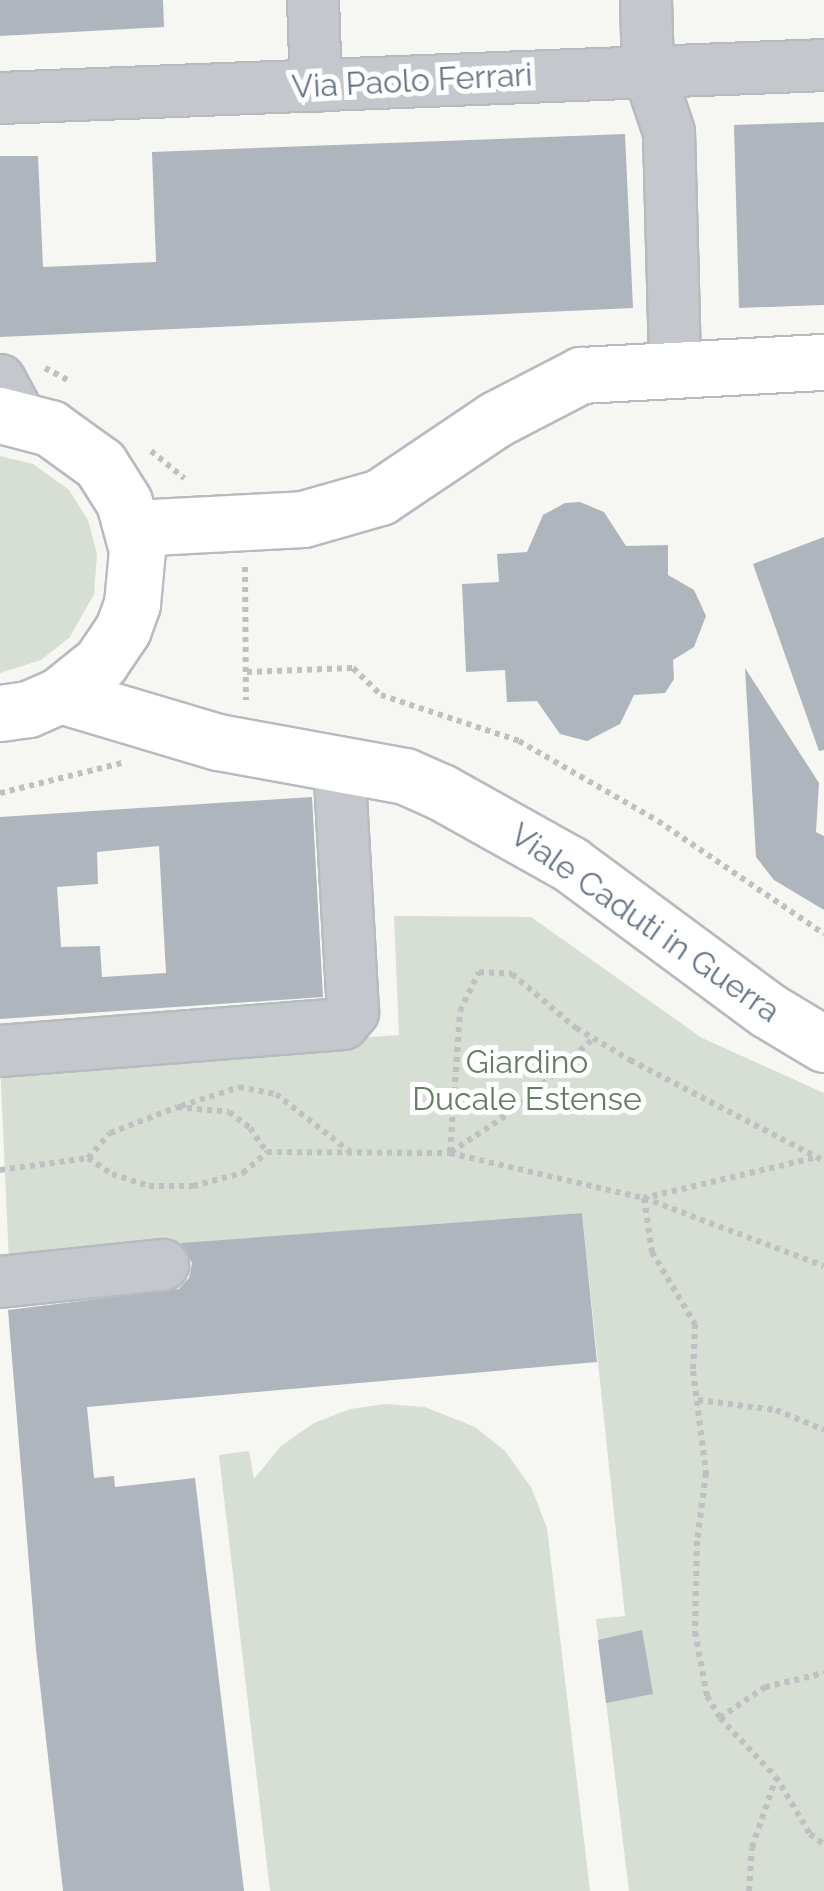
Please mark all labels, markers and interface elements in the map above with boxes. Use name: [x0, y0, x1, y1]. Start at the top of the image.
street label: Via Paolo Ferrari: [291, 56, 533, 106]
street label: Viale Caduti in Guerra: [503, 815, 787, 1031]
park label: Giardino Ducale Estense: [412, 1044, 642, 1119]

